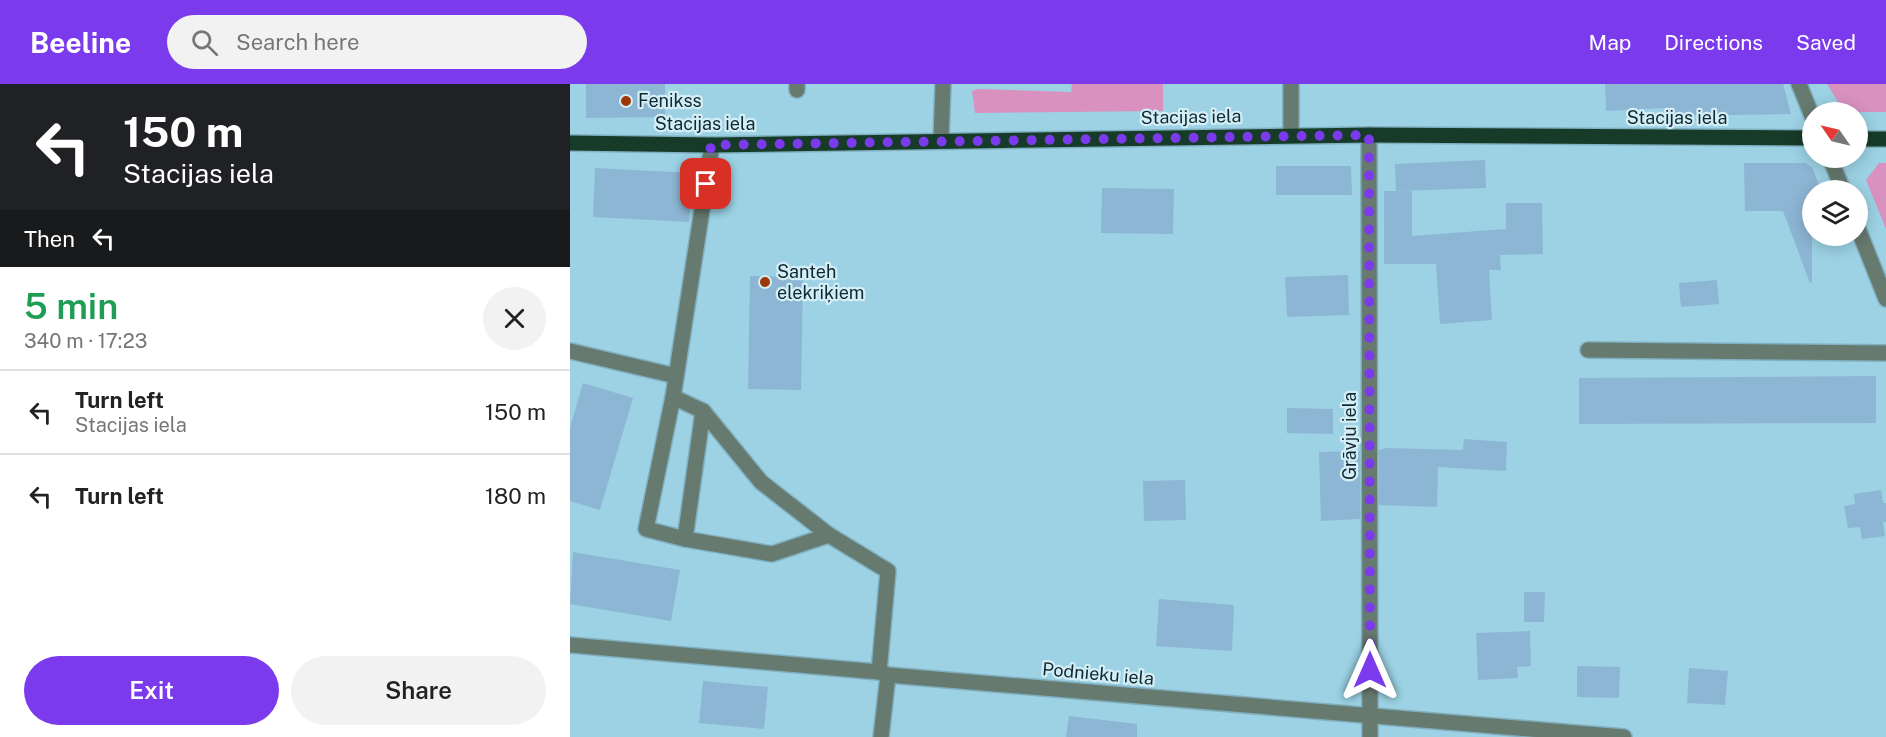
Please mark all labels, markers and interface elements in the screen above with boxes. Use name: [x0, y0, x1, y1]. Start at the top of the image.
search box: [167, 15, 587, 69]
text: Beeline: [30, 26, 131, 59]
icon: search: [188, 26, 221, 59]
text: Search here: [236, 29, 360, 55]
text: Map: [1589, 30, 1631, 55]
text: Directions: [1664, 30, 1763, 55]
text: Saved: [1796, 30, 1856, 55]
place label: Fenikss: [638, 90, 702, 111]
marker: Fenikss: [619, 94, 633, 108]
north arrow: [1802, 102, 1868, 168]
map controls: [1802, 102, 1868, 246]
street label: Stacijas iela: [1140, 105, 1242, 128]
text: 150 m: [123, 107, 243, 156]
street label: Stacijas iela: [1627, 107, 1727, 128]
icon: left: [24, 108, 102, 186]
street label: Stacijas iela: [655, 113, 755, 134]
text: Stacijas iela: [123, 157, 274, 189]
pin: [680, 158, 731, 209]
icon: arrive: [689, 167, 722, 200]
button: layers: [1802, 180, 1868, 246]
icon: left: [87, 222, 120, 255]
text: Then: [24, 226, 75, 252]
place label: Santeh elekriķiem: [777, 261, 864, 303]
marker: Santeh elekriķiem: [758, 275, 772, 289]
text: 5 min: [24, 285, 118, 327]
button: close: [483, 287, 546, 350]
text: 340 m · 17:23: [24, 329, 147, 353]
text: Turn left: [75, 387, 164, 413]
street label: Grāvju iela: [1339, 392, 1360, 480]
icon: left: [24, 396, 57, 429]
text: 150 m: [485, 399, 546, 425]
text: Stacijas iela: [75, 413, 187, 437]
icon: left: [24, 480, 57, 513]
text: Turn left: [75, 483, 164, 509]
text: 180 m: [485, 483, 546, 509]
position arrow: [1338, 638, 1402, 702]
button: Exit: [24, 656, 279, 725]
button: Share: [291, 656, 546, 725]
street label: Podnieku iela: [1041, 658, 1155, 689]

